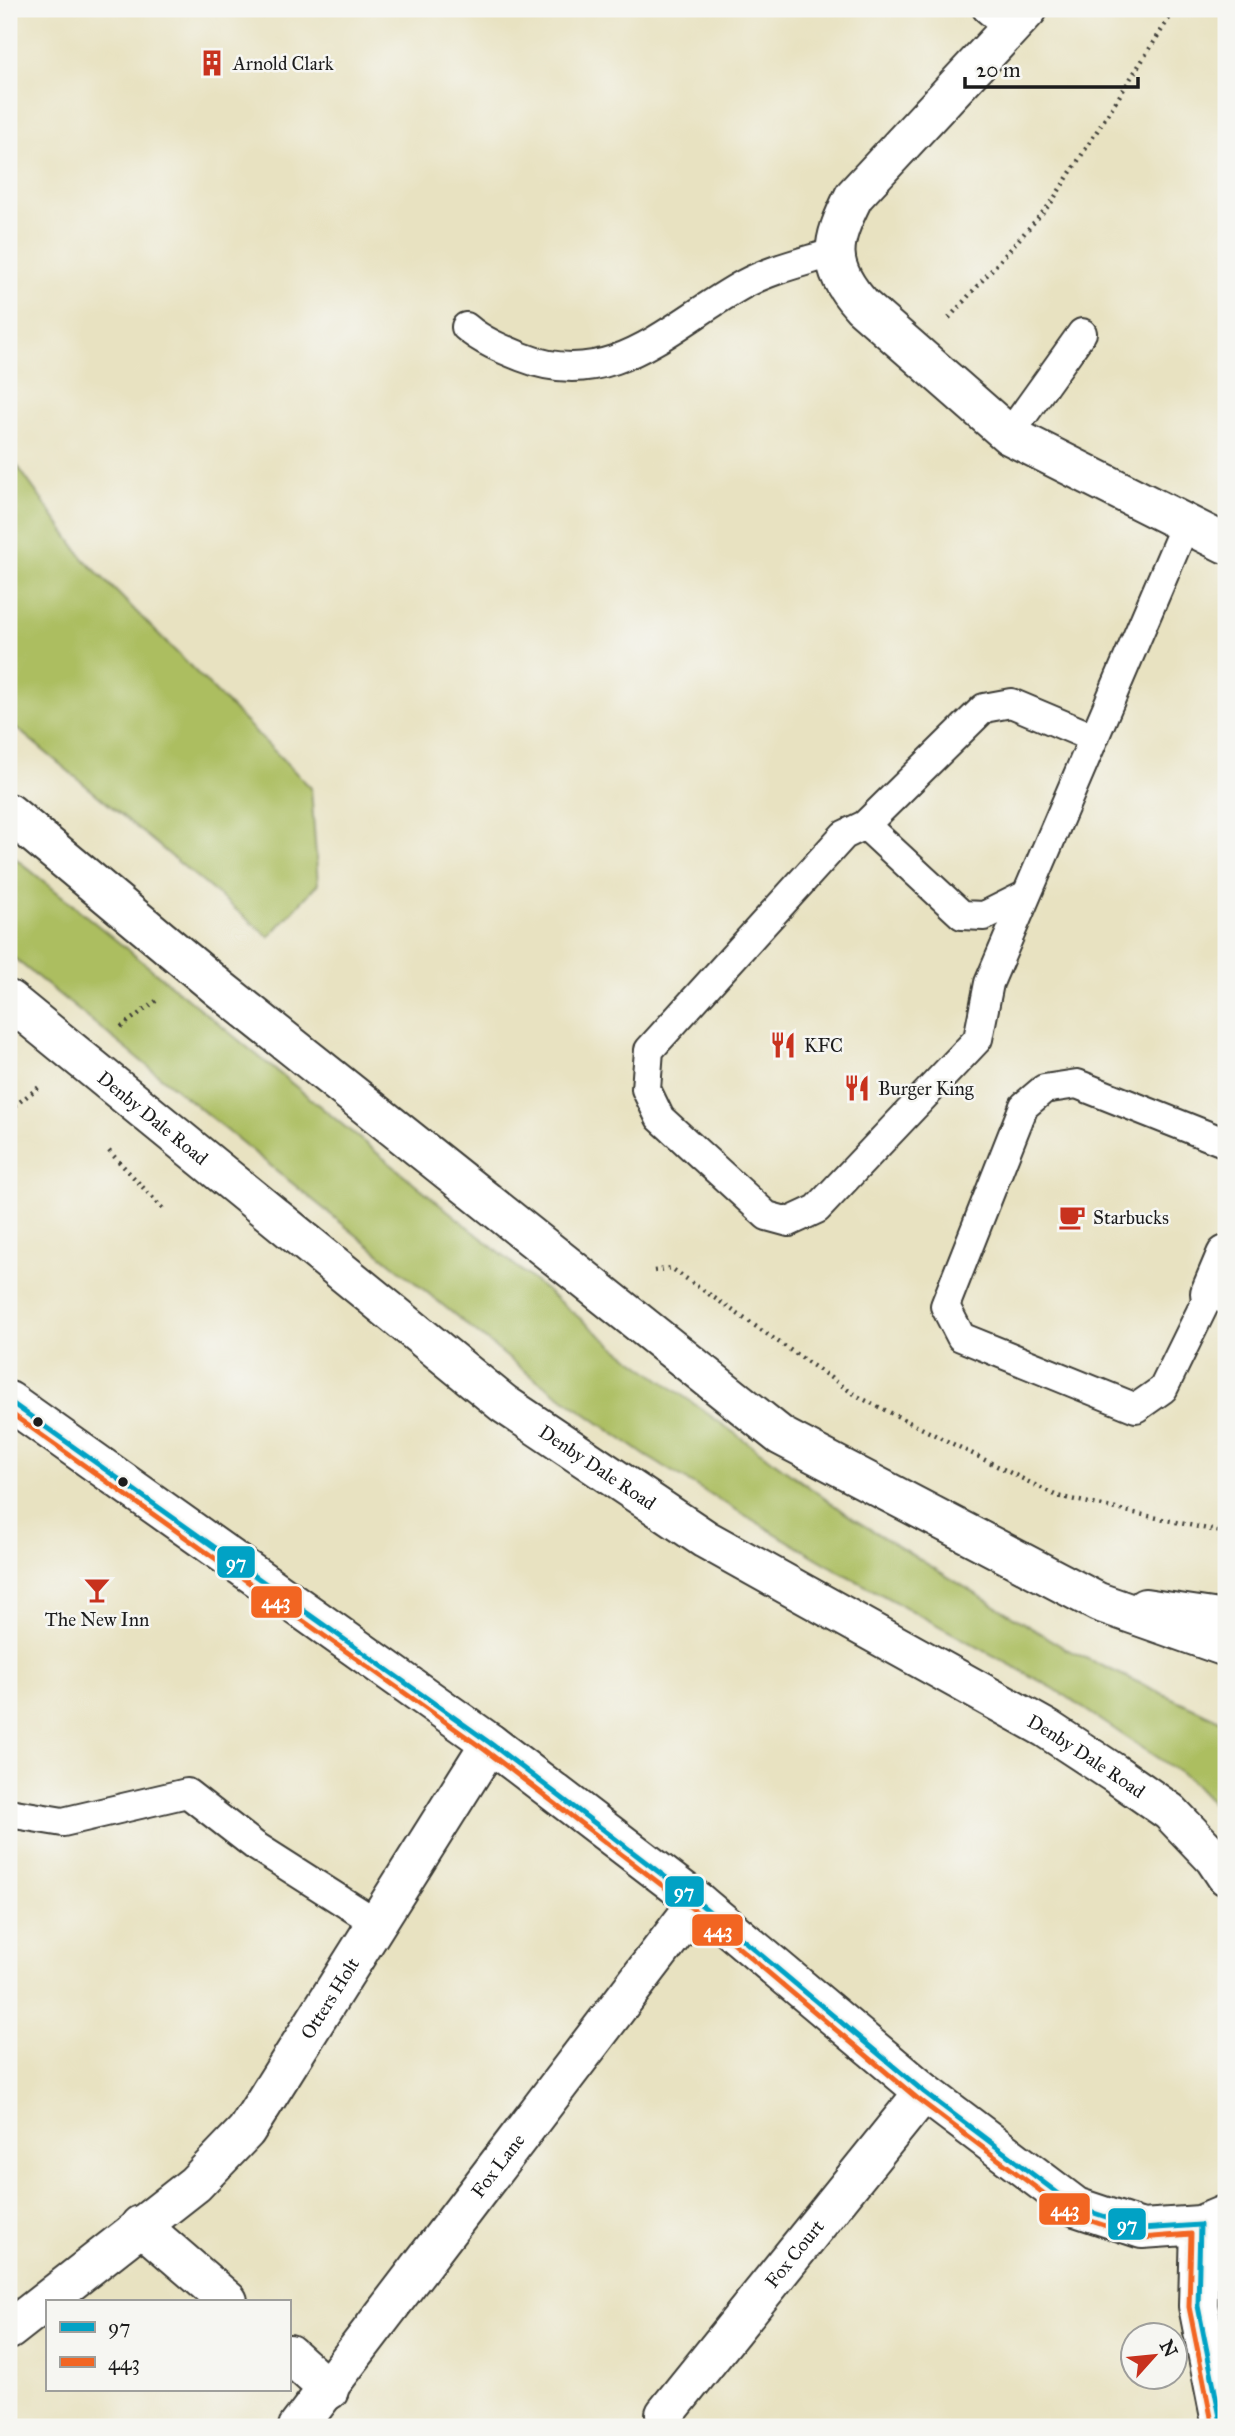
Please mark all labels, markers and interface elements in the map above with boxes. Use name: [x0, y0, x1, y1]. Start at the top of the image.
scale bar: [965, 46, 1139, 90]
building icon: Arnold Clark: [197, 48, 227, 78]
place label: Arnold Clark: [232, 52, 334, 75]
text: 20 m: [976, 57, 1021, 83]
restaurant icon: KFC: [768, 1030, 798, 1060]
place label: KFC: [804, 1034, 843, 1057]
street label: Denby Dale Road: [93, 1066, 213, 1170]
restaurant icon: Burger King: [842, 1073, 872, 1103]
place label: Burger King: [878, 1077, 974, 1101]
cafe icon: Starbucks: [1057, 1202, 1087, 1232]
place label: Starbucks: [1093, 1206, 1169, 1229]
unlabelled marker: [31, 1415, 45, 1429]
street label: Denby Dale Road: [535, 1420, 661, 1515]
unlabelled marker: [116, 1475, 130, 1489]
line badge: 97: [216, 1545, 256, 1579]
text: 97: [226, 1551, 246, 1575]
bar icon: The New Inn: [82, 1575, 112, 1605]
line badge: 443: [250, 1585, 303, 1619]
text: 443: [262, 1590, 290, 1614]
place label: The New Inn: [45, 1608, 149, 1631]
street label: Denby Dale Road: [1024, 1710, 1150, 1803]
line badge: 97: [664, 1875, 705, 1908]
text: 97: [674, 1880, 694, 1904]
line badge: 443: [691, 1913, 744, 1947]
text: 443: [704, 1919, 732, 1943]
street label: Otters Holt: [296, 1953, 364, 2043]
street label: Fox Lane: [466, 2129, 530, 2202]
line badge: 443: [1038, 2192, 1091, 2226]
text: 443: [1051, 2198, 1079, 2222]
line badge: 97: [1107, 2207, 1147, 2241]
text: 97: [1117, 2213, 1137, 2237]
street label: Fox Court: [760, 2215, 829, 2292]
legend: [46, 2300, 290, 2390]
text: 97: [108, 2314, 131, 2340]
north arrow: [1120, 2320, 1190, 2390]
text: N: [1155, 2336, 1183, 2361]
text: 443: [108, 2350, 140, 2376]

